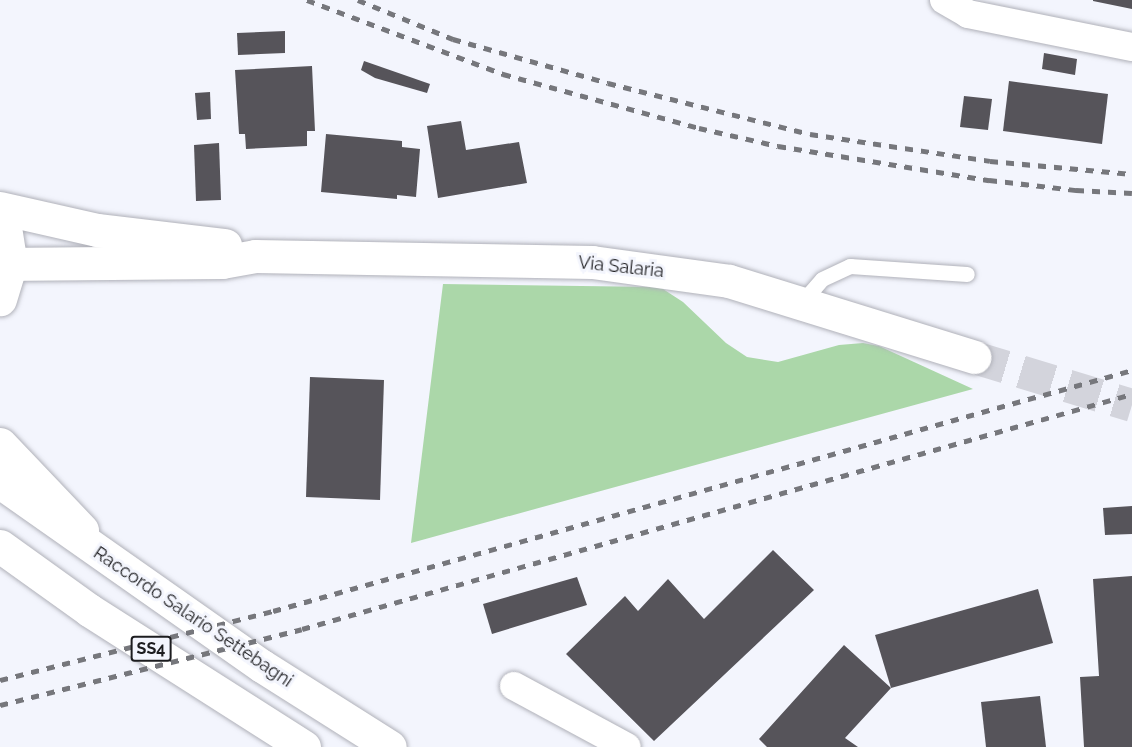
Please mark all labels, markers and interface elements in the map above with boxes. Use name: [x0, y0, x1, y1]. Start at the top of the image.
street label: Via Salaria: [577, 252, 665, 282]
street label: Raccordo Salario Settebagni: [89, 542, 297, 692]
road number: SS4: [130, 636, 172, 662]

